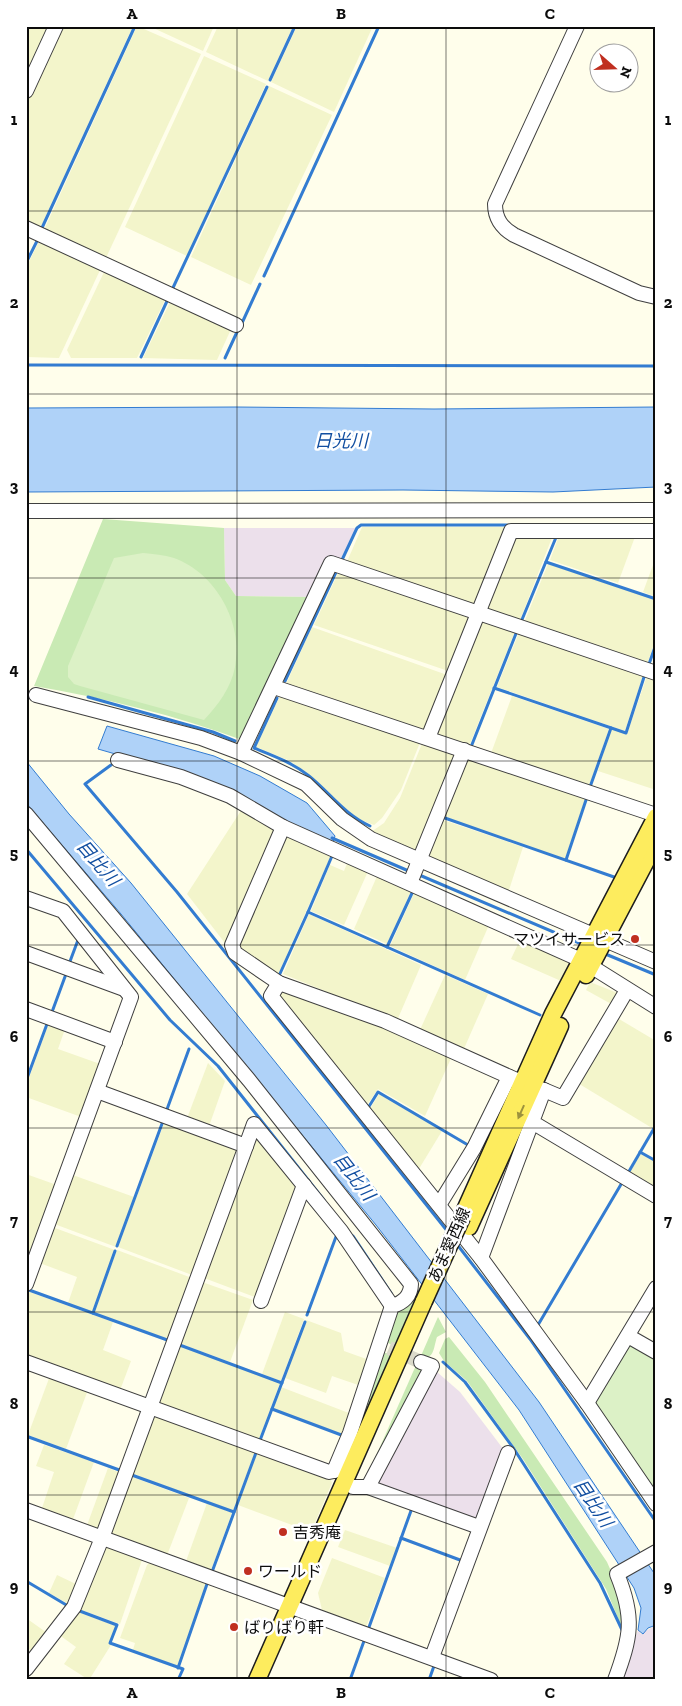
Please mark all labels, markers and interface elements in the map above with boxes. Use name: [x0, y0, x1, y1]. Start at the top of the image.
text: A: [127, 4, 138, 23]
text: B: [336, 4, 346, 23]
text: C: [545, 4, 555, 23]
north arrow: [590, 42, 640, 92]
text: N: [616, 64, 636, 81]
text: 1: [11, 110, 18, 129]
text: 1: [665, 110, 672, 129]
text: 2: [10, 293, 19, 312]
text: 2: [664, 293, 673, 312]
water label: 日光川: [314, 430, 370, 452]
text: 3: [10, 477, 19, 496]
text: 3: [664, 477, 673, 496]
text: 4: [9, 660, 19, 679]
text: 4: [663, 660, 673, 679]
water label: 目比川: [72, 835, 125, 892]
text: 5: [10, 844, 18, 863]
text: 5: [664, 844, 672, 863]
place label: マツイサービス: [513, 930, 625, 949]
marker: マツイサービス: [629, 933, 641, 945]
text: 6: [10, 1027, 19, 1046]
text: 6: [664, 1027, 673, 1046]
one-way arrow: [517, 1105, 525, 1119]
water label: 目比川: [329, 1149, 381, 1207]
street label: あま愛西線: [424, 1205, 474, 1285]
text: 7: [10, 1211, 18, 1230]
text: 7: [664, 1211, 672, 1230]
text: 8: [10, 1394, 19, 1413]
text: 8: [664, 1394, 673, 1413]
water label: 目比川: [569, 1474, 618, 1533]
place label: 吉秀庵: [293, 1523, 341, 1542]
marker: 吉秀庵: [277, 1526, 289, 1538]
place label: ワールド: [258, 1562, 322, 1581]
marker: ワールド: [242, 1565, 254, 1577]
text: 9: [10, 1577, 19, 1596]
text: 9: [664, 1577, 673, 1596]
place label: ばりばり軒: [244, 1618, 324, 1637]
marker: ばりばり軒: [228, 1621, 240, 1633]
text: A: [127, 1683, 138, 1702]
text: B: [336, 1683, 346, 1702]
text: C: [545, 1683, 555, 1702]

